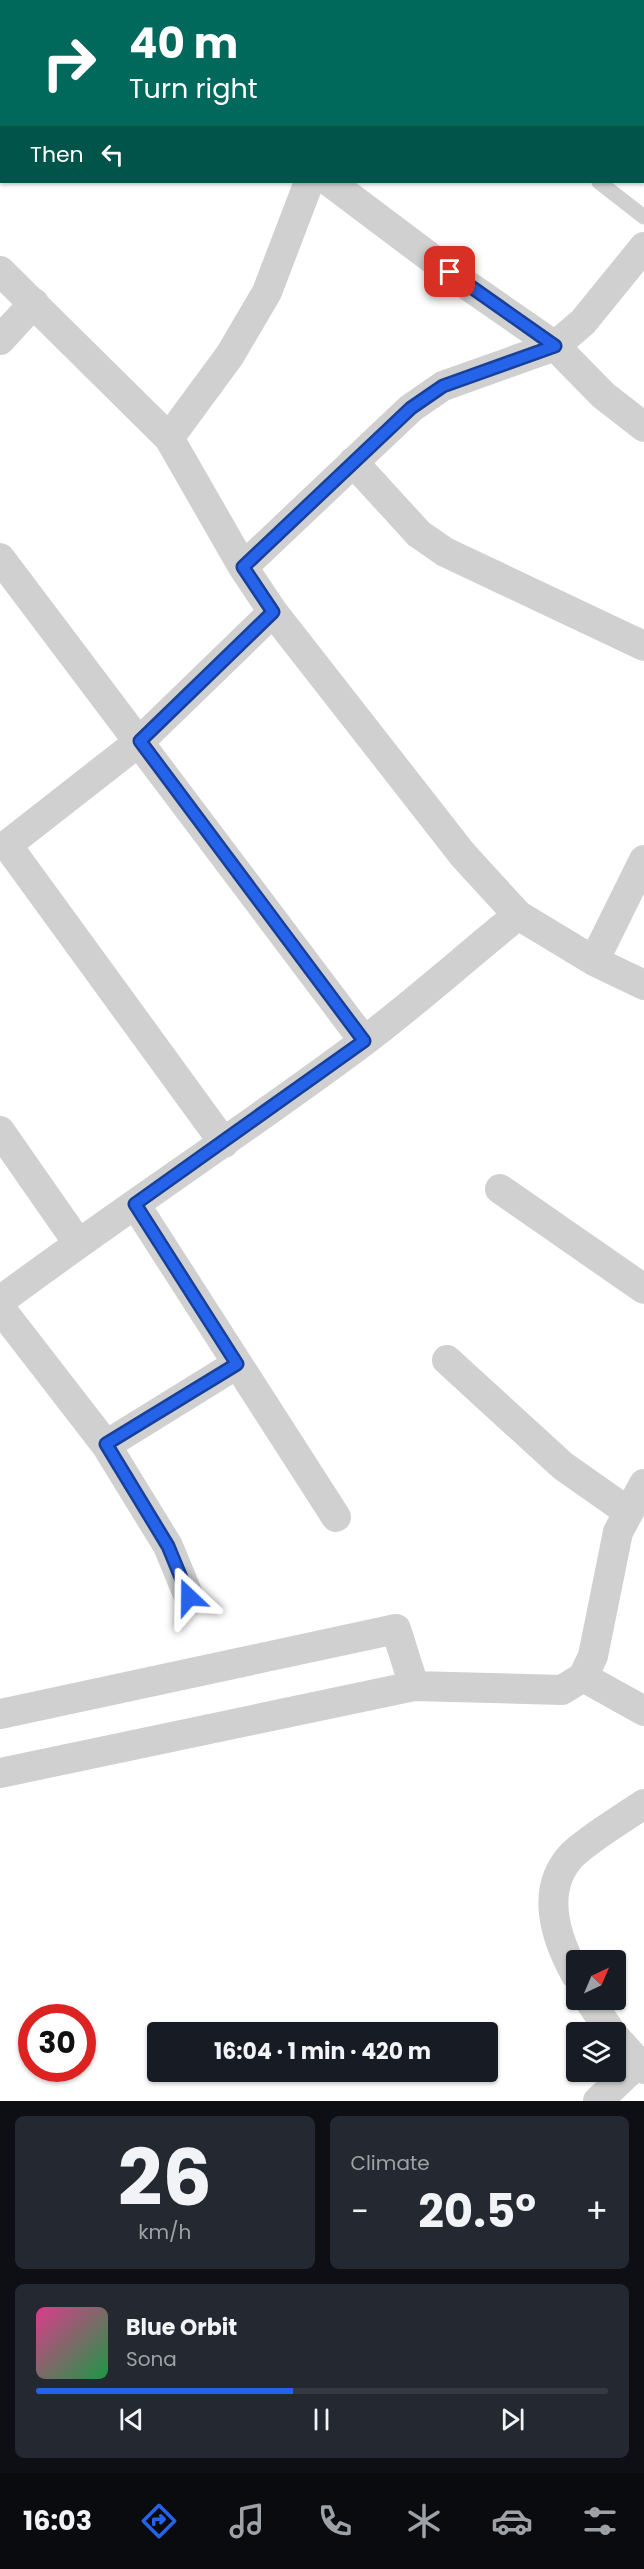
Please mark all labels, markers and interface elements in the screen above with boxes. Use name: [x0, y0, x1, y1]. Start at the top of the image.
text: 40 m: [129, 14, 238, 73]
icon: right: [30, 24, 108, 102]
text: Turn right: [129, 70, 258, 107]
icon: left: [96, 138, 129, 171]
text: Then: [30, 139, 84, 170]
pin: [424, 246, 475, 297]
icon: arrive: [433, 255, 466, 288]
position arrow: [157, 1565, 221, 1629]
north arrow: [566, 1950, 626, 2010]
map controls: [566, 1950, 626, 2082]
speed limit sign: 30: [18, 2004, 96, 2082]
button: layers: [566, 2022, 626, 2082]
text: 16:04 · 1 min · 420 m: [214, 2036, 431, 2067]
text: 26: [118, 2123, 212, 2232]
text: Climate: [351, 2149, 430, 2177]
text: 20.5°: [418, 2180, 536, 2243]
text: −: [351, 2188, 369, 2235]
text: +: [585, 2188, 608, 2235]
text: km/h: [138, 2218, 191, 2246]
text: Blue Orbit: [126, 2312, 237, 2343]
text: Sona: [126, 2345, 177, 2373]
icon: previous: [115, 2403, 148, 2436]
icon: pause: [305, 2403, 338, 2436]
icon: next: [496, 2403, 529, 2436]
icon: directions: [138, 2500, 180, 2542]
icon: music: [226, 2500, 268, 2542]
icon: phone: [314, 2500, 356, 2542]
icon: climate: [403, 2500, 445, 2542]
icon: car: [491, 2500, 533, 2542]
icon: filters: [579, 2500, 621, 2542]
text: 16:03: [23, 2502, 92, 2539]

